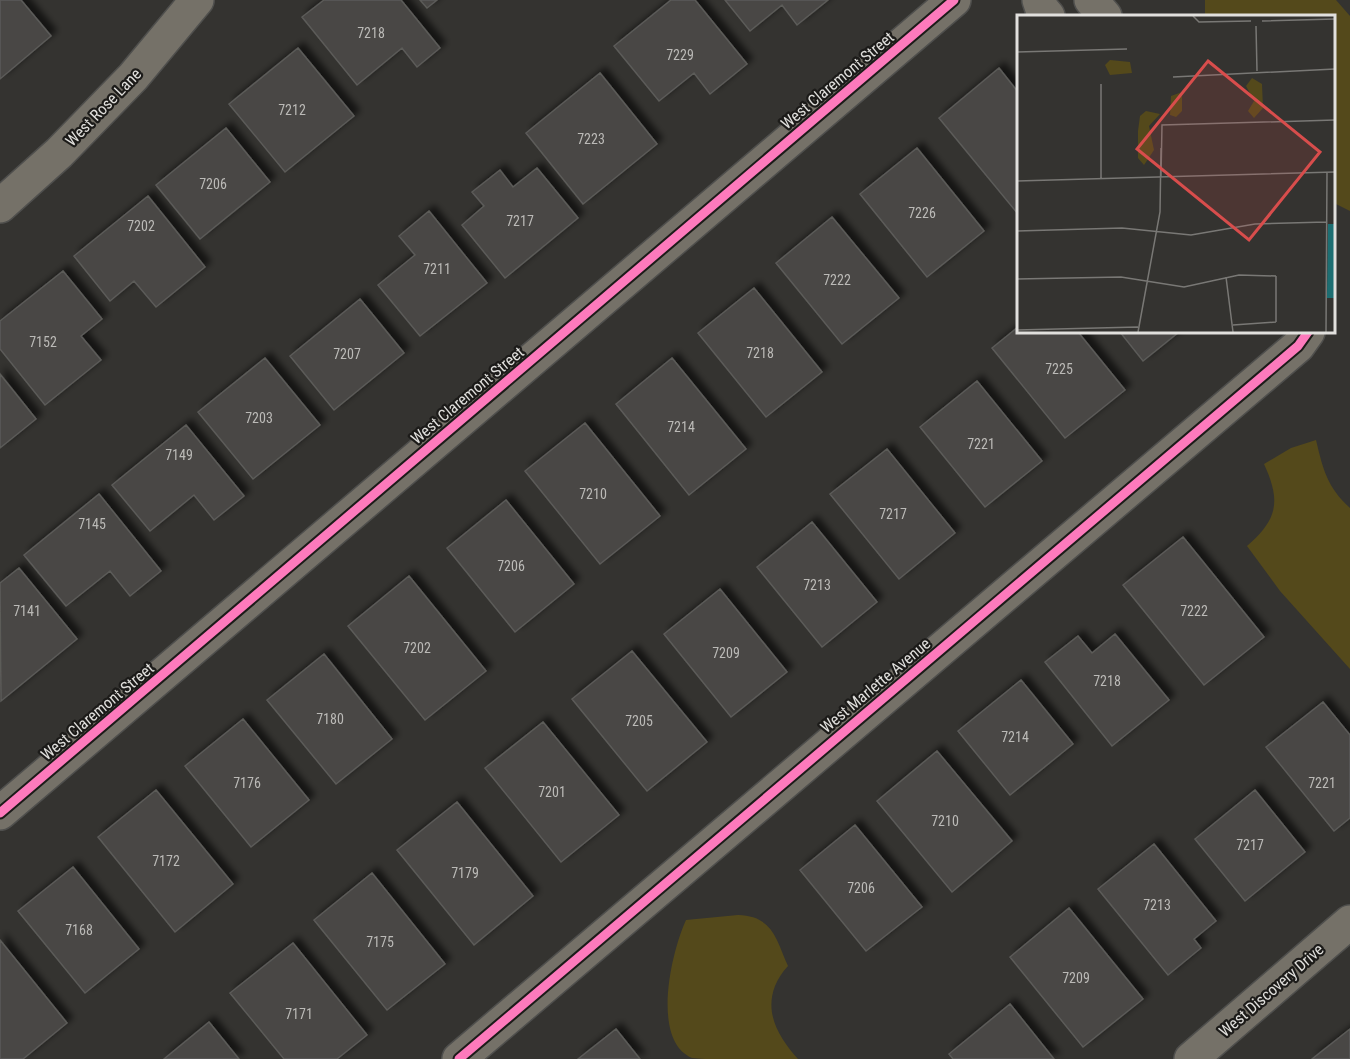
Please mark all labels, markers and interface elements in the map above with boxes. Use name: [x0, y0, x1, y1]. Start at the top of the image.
inset map: [1017, 15, 1335, 333]
house number: 7218: [357, 25, 385, 41]
street label: West Claremont Street: [777, 27, 898, 133]
house number: 7229: [666, 47, 694, 63]
street label: West Rose Lane: [62, 65, 145, 150]
house number: 7212: [278, 102, 306, 118]
house number: 7223: [577, 131, 605, 147]
house number: 7206: [199, 176, 227, 192]
house number: 7226: [908, 205, 936, 221]
house number: 7217: [506, 213, 534, 229]
house number: 7202: [127, 218, 155, 234]
house number: 7211: [423, 261, 451, 277]
house number: 7222: [823, 272, 851, 288]
house number: 7152: [29, 334, 57, 350]
street label: West Claremont Street: [407, 342, 528, 448]
house number: 7218: [746, 345, 774, 361]
house number: 7207: [333, 346, 361, 362]
house number: 7225: [1045, 361, 1073, 377]
house number: 7203: [245, 410, 273, 426]
house number: 7214: [667, 419, 695, 435]
house number: 7221: [967, 436, 995, 452]
house number: 7149: [165, 447, 193, 463]
house number: 7210: [579, 486, 607, 502]
house number: 7217: [879, 506, 907, 522]
house number: 7145: [78, 516, 106, 532]
house number: 7206: [497, 558, 525, 574]
house number: 7213: [803, 577, 831, 593]
house number: 7141: [13, 603, 41, 619]
house number: 7222: [1180, 603, 1208, 619]
street label: West Marlette Avenue: [816, 634, 934, 737]
house number: 7202: [403, 640, 431, 656]
house number: 7209: [712, 645, 740, 661]
street label: West Claremont Street: [37, 658, 158, 764]
house number: 7218: [1093, 673, 1121, 689]
house number: 7180: [316, 711, 344, 727]
house number: 7205: [625, 713, 653, 729]
house number: 7214: [1001, 729, 1029, 745]
house number: 7176: [233, 775, 261, 791]
house number: 7221: [1308, 775, 1336, 791]
house number: 7201: [538, 784, 566, 800]
house number: 7210: [931, 813, 959, 829]
house number: 7217: [1236, 837, 1264, 853]
house number: 7172: [152, 853, 180, 869]
house number: 7179: [451, 865, 479, 881]
house number: 7206: [847, 880, 875, 896]
house number: 7213: [1143, 897, 1171, 913]
house number: 7168: [65, 922, 93, 938]
house number: 7175: [366, 934, 394, 950]
street label: West Discovery Drive: [1215, 940, 1327, 1041]
house number: 7209: [1062, 970, 1090, 986]
house number: 7171: [285, 1006, 313, 1022]

